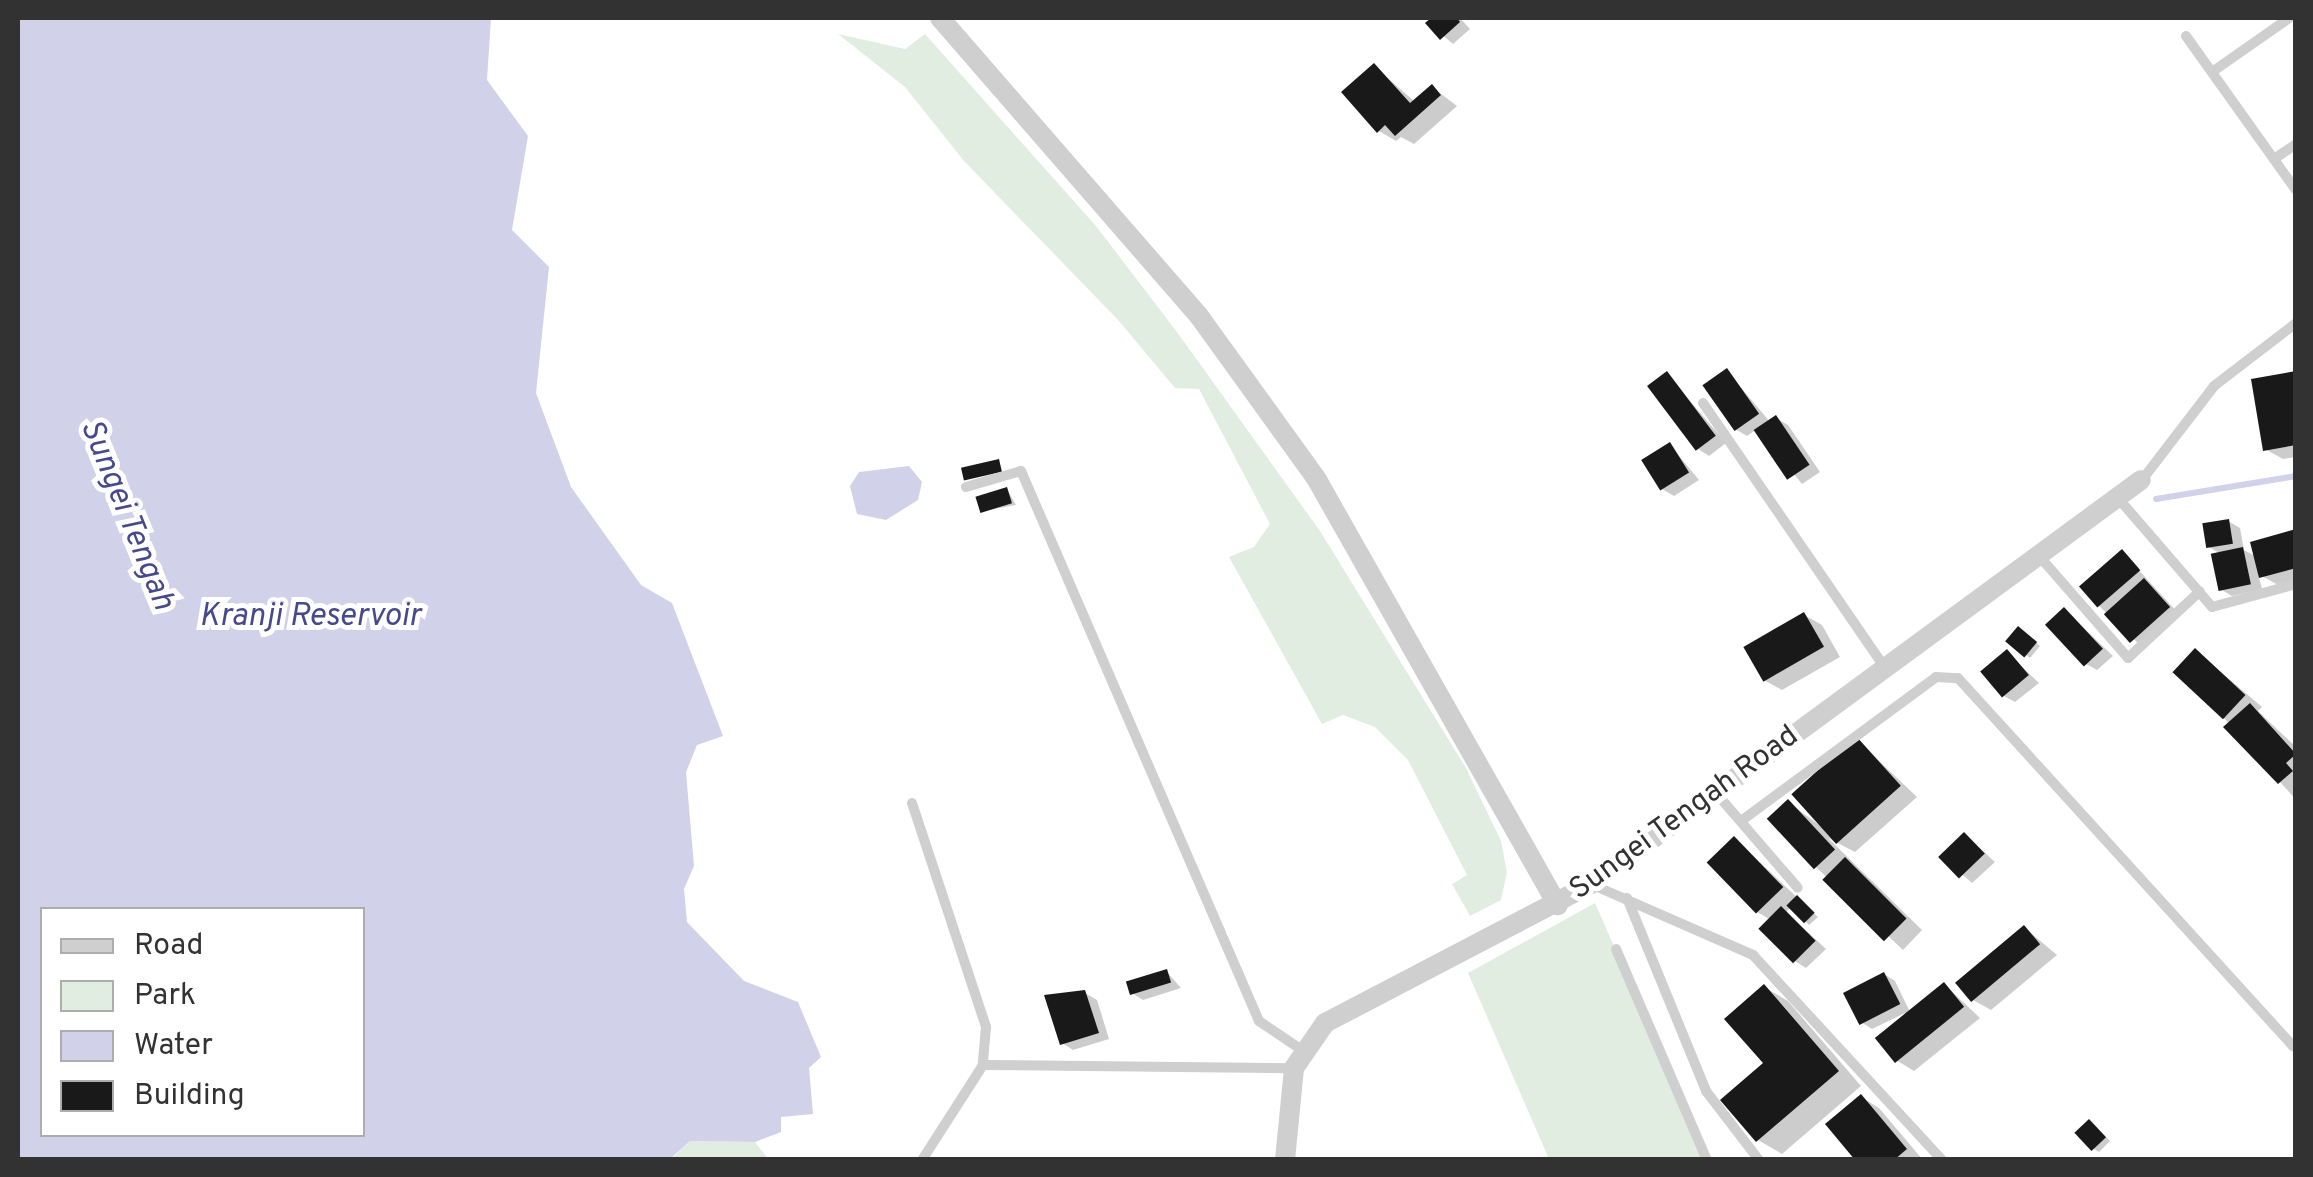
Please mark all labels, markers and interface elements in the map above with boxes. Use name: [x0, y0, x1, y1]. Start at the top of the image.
water label: Sungei Tengah: [70, 414, 182, 616]
water label: Kranji Reservoir: [199, 598, 421, 636]
street label: Sungei Tengah Road: [1563, 719, 1807, 909]
legend: [40, 907, 365, 1137]
text: Road: [134, 928, 203, 965]
text: Park: [134, 978, 196, 1015]
text: Water: [134, 1028, 213, 1065]
text: Building: [134, 1078, 245, 1115]

